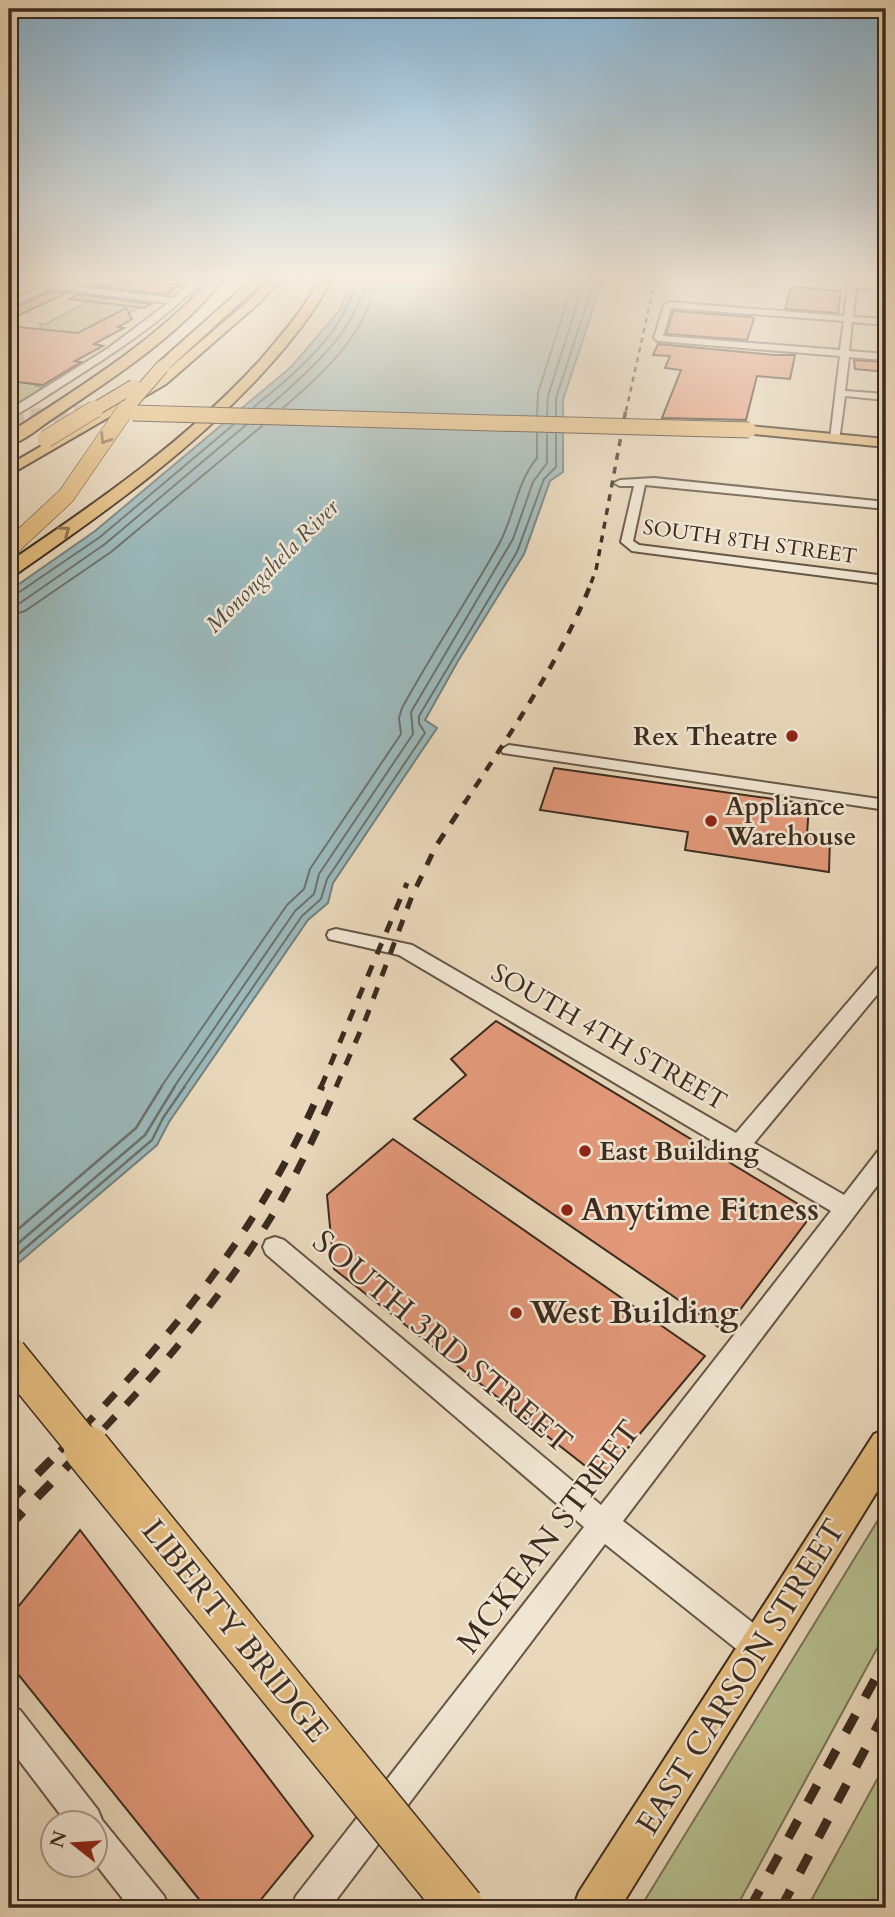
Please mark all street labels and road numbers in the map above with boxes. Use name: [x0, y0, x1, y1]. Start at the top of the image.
street label: SOUTH 8TH STREET: [641, 513, 859, 571]
street label: SOUTH 4TH STREET: [485, 955, 733, 1119]
street label: SOUTH 3RD STREET: [303, 1220, 581, 1464]
street label: MCKEAN STREET: [447, 1411, 651, 1663]
street label: LIBERTY BRIDGE: [131, 1510, 339, 1752]
street label: EAST CARSON STREET: [626, 1511, 856, 1843]

